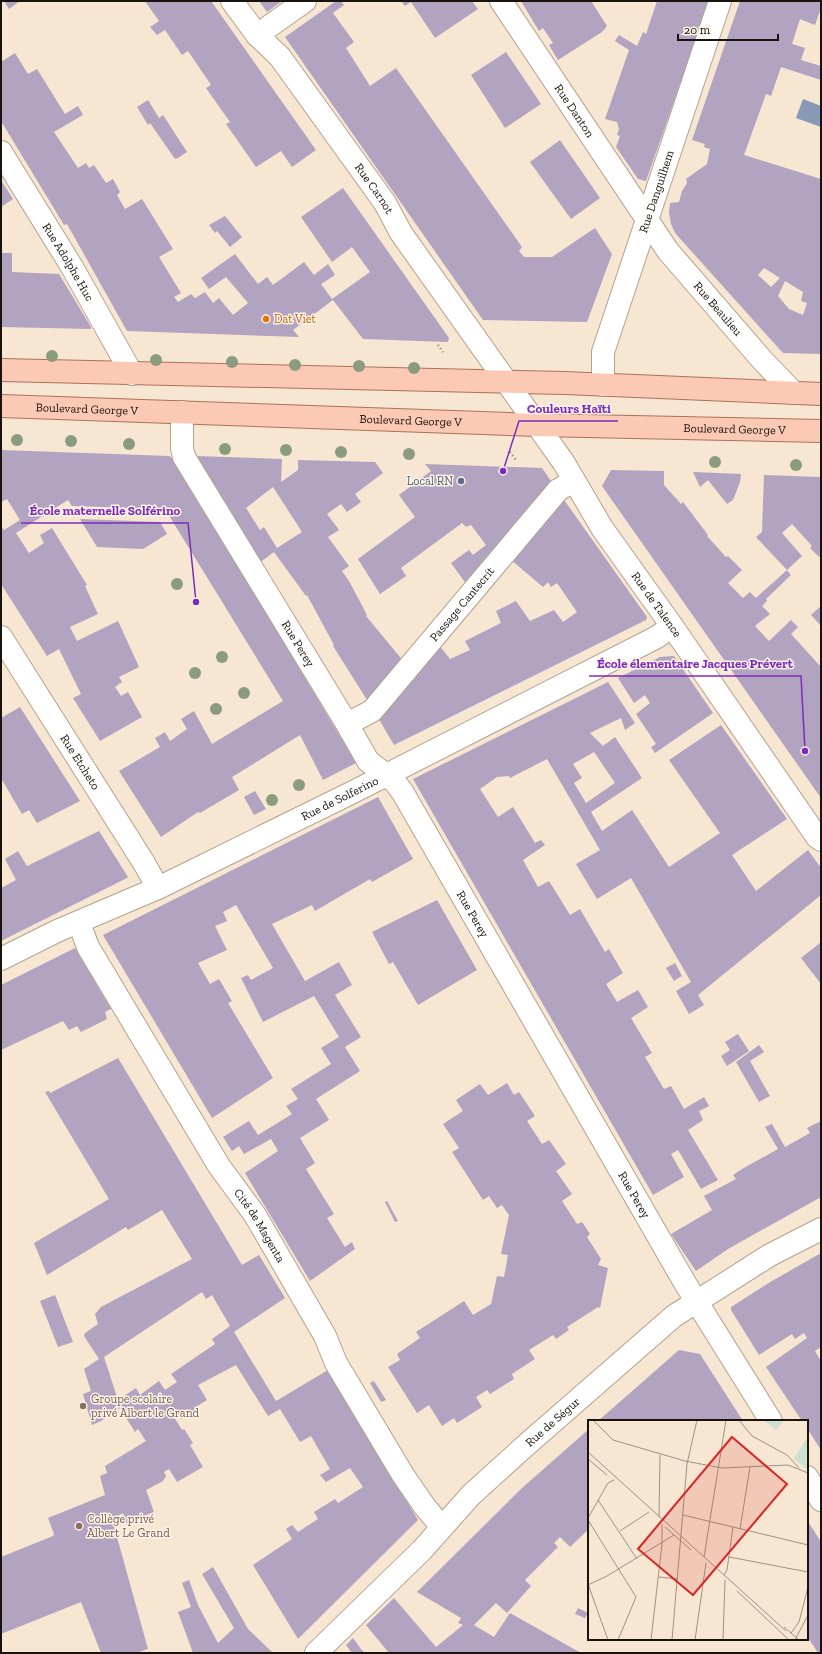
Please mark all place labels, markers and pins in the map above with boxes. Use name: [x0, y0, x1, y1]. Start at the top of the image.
place label: Dat Viet: [274, 312, 317, 326]
marker: Dat Viet: [261, 314, 271, 324]
callout: Couleurs Haïti: [519, 396, 618, 421]
place label: Local RN: [407, 474, 453, 488]
marker: Local RN: [456, 476, 466, 486]
callout: École maternelle Solférino: [21, 498, 188, 523]
callout: École élementaire Jacques Prévert: [589, 651, 801, 676]
place label: Groupe scolaire privé Albert le Grand: [91, 1392, 200, 1420]
marker: Groupe scolaire privé Albert le Grand: [78, 1401, 88, 1411]
place label: Collège privé Albert Le Grand: [87, 1512, 170, 1540]
marker: Collège privé Albert Le Grand: [74, 1521, 84, 1531]

